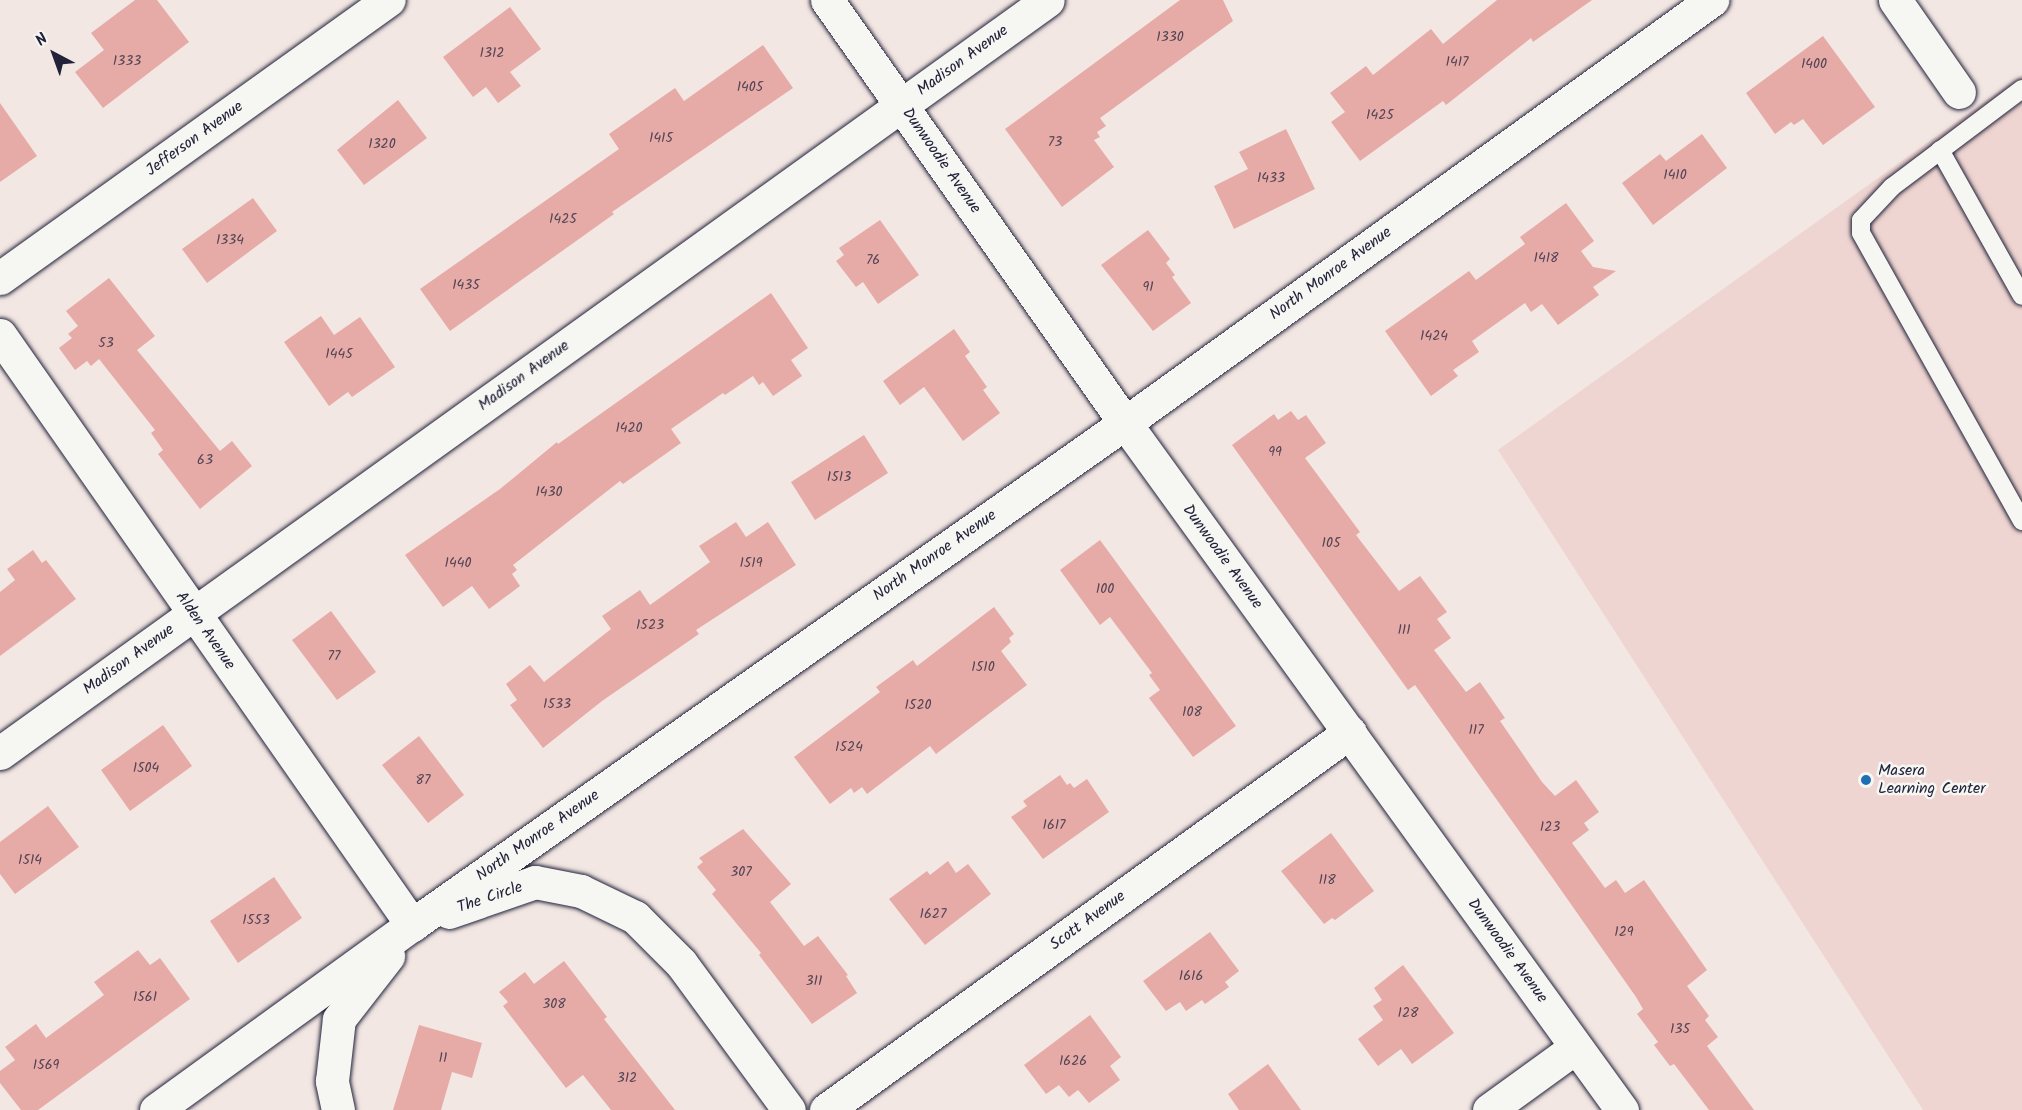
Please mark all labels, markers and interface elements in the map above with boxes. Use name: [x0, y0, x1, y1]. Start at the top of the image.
street label: Madison Avenue: [914, 21, 1012, 101]
north arrow: [24, 24, 84, 84]
text: N: [30, 27, 54, 53]
house number: 1330: [1156, 29, 1184, 45]
house number: 1312: [480, 45, 504, 61]
house number: 1333: [113, 53, 141, 69]
house number: 1417: [1446, 54, 1468, 70]
house number: 1400: [1801, 56, 1827, 72]
house number: 1405: [737, 79, 763, 95]
street label: Jefferson Avenue: [143, 97, 247, 181]
street label: Dunwoodie Avenue: [897, 105, 985, 217]
house number: 1425: [1366, 107, 1394, 123]
house number: 1415: [649, 130, 673, 146]
house number: 73: [1048, 134, 1062, 150]
house number: 1320: [368, 136, 396, 152]
house number: 1410: [1663, 167, 1687, 183]
house number: 1433: [1257, 170, 1285, 186]
house number: 1425: [549, 211, 577, 227]
street label: North Monroe Avenue: [1266, 223, 1396, 325]
house number: 1334: [216, 232, 244, 248]
house number: 1418: [1534, 250, 1558, 266]
house number: 76: [866, 252, 880, 268]
house number: 1435: [452, 277, 480, 293]
house number: 91: [1142, 279, 1154, 295]
house number: 1424: [1420, 328, 1448, 344]
house number: 53: [98, 335, 114, 351]
street label: Madison Avenue: [475, 336, 573, 416]
house number: 1445: [325, 346, 353, 362]
house number: 1420: [615, 420, 643, 436]
house number: 99: [1268, 444, 1282, 460]
house number: 63: [197, 452, 213, 468]
house number: 1513: [827, 469, 851, 485]
house number: 1430: [535, 484, 563, 500]
street label: Dunwoodie Avenue: [1178, 501, 1266, 613]
street label: North Monroe Avenue: [870, 506, 1000, 606]
house number: 105: [1322, 535, 1340, 551]
house number: 1440: [445, 555, 471, 571]
house number: 1519: [739, 555, 763, 571]
house number: 100: [1096, 581, 1114, 597]
street label: Alden Avenue: [171, 588, 239, 674]
house number: 1523: [636, 617, 664, 633]
street label: Madison Avenue: [80, 620, 178, 700]
house number: 111: [1397, 622, 1411, 638]
house number: 77: [328, 648, 340, 664]
house number: 1510: [971, 659, 995, 675]
house number: 1533: [543, 696, 571, 712]
house number: 1520: [904, 697, 932, 713]
house number: 108: [1182, 704, 1202, 720]
house number: 117: [1468, 722, 1484, 738]
house number: 1524: [835, 739, 863, 755]
house number: 1504: [133, 760, 159, 776]
place label: Masera Learning Center: [1878, 761, 1986, 799]
house number: 87: [416, 772, 430, 788]
marker: Masera Learning Center: [1859, 773, 1873, 787]
street label: North Monroe Avenue: [473, 786, 603, 886]
house number: 1617: [1042, 817, 1066, 833]
house number: 123: [1540, 819, 1560, 835]
house number: 1514: [18, 852, 42, 868]
house number: 307: [730, 864, 752, 880]
house number: 118: [1318, 872, 1336, 888]
street label: The Circle: [455, 878, 525, 918]
street label: Scott Avenue: [1046, 887, 1130, 955]
street label: Dunwoodie Avenue: [1463, 895, 1551, 1007]
house number: 1627: [920, 906, 946, 922]
house number: 1553: [242, 912, 270, 928]
house number: 129: [1614, 924, 1634, 940]
house number: 1616: [1179, 968, 1203, 984]
house number: 311: [806, 973, 822, 989]
house number: 1561: [133, 989, 157, 1005]
house number: 308: [542, 996, 566, 1012]
house number: 128: [1398, 1005, 1418, 1021]
house number: 135: [1670, 1021, 1690, 1037]
house number: 11: [439, 1050, 447, 1066]
house number: 1626: [1059, 1053, 1087, 1069]
house number: 1569: [33, 1057, 59, 1073]
house number: 312: [617, 1070, 637, 1086]

